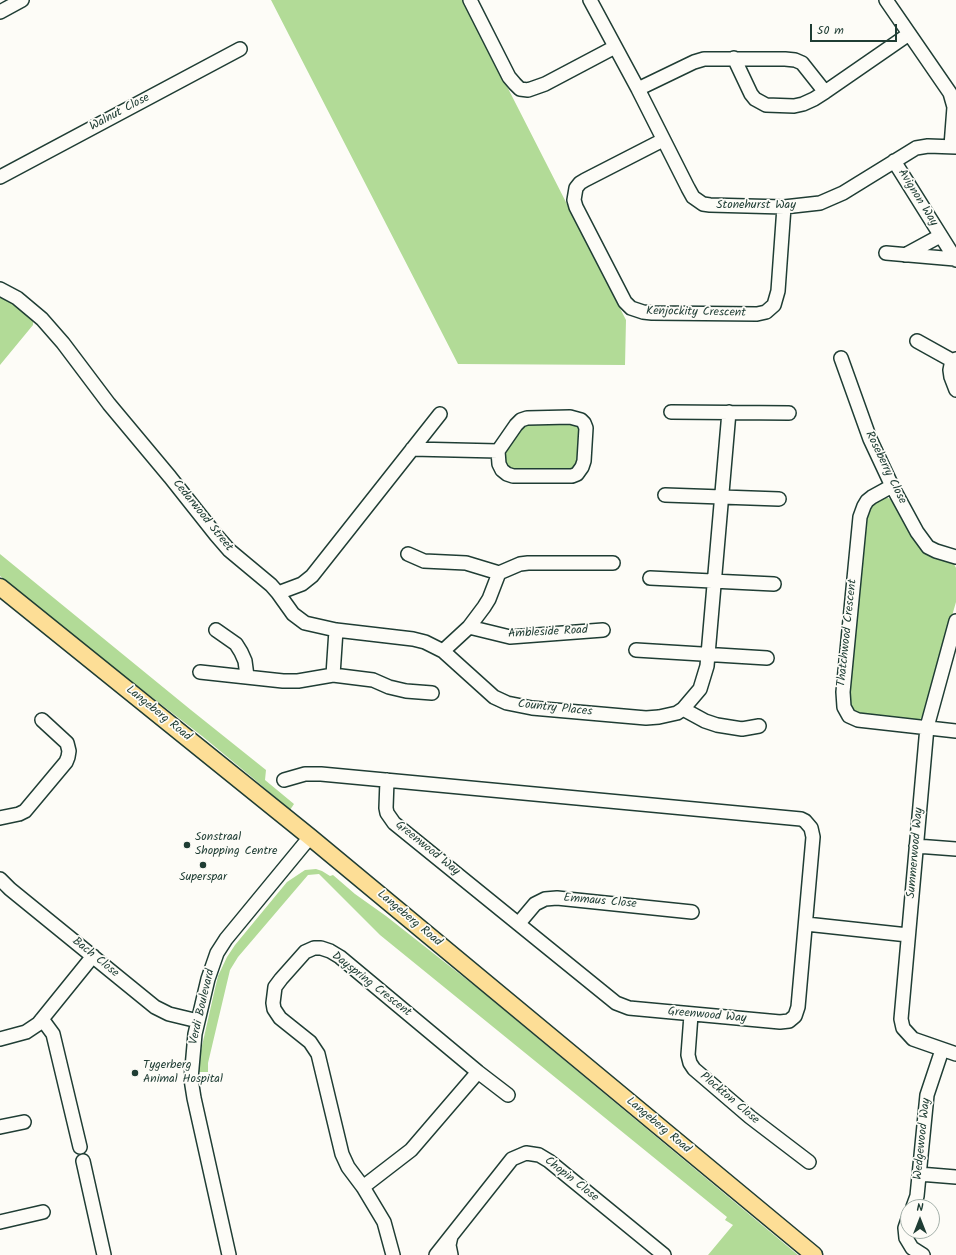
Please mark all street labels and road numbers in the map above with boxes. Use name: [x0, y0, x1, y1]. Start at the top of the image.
street label: Walnut Close: [88, 91, 152, 135]
street label: Avignon Way: [894, 167, 940, 229]
street label: Stonehurst Way: [716, 199, 796, 213]
street label: Kenjockity Crescent: [646, 305, 746, 321]
street label: Roseberry Close: [861, 429, 909, 507]
street label: Cedarwood Street: [169, 477, 235, 555]
street label: Thatchwood Crescent: [835, 578, 861, 688]
street label: Ambleside Road: [508, 624, 588, 642]
street label: Langeberg Road: [122, 683, 194, 745]
street label: Country Places: [517, 698, 593, 720]
street label: Summerwood Way: [905, 807, 927, 899]
street label: Greenwood Way: [392, 819, 462, 879]
street label: Langeberg Road: [374, 888, 444, 950]
street label: Emmaus Close: [563, 892, 637, 912]
street label: Bach Close: [69, 935, 121, 981]
street label: Dayspring Crescent: [328, 949, 414, 1021]
street label: Verdi Boulevard: [187, 968, 219, 1046]
street label: Greenwood Way: [667, 1005, 747, 1027]
street label: Plockton Close: [696, 1070, 762, 1128]
street label: Langeberg Road: [623, 1095, 693, 1157]
street label: Wedgewood Way: [912, 1097, 934, 1181]
street label: Chopin Close: [541, 1154, 601, 1206]

